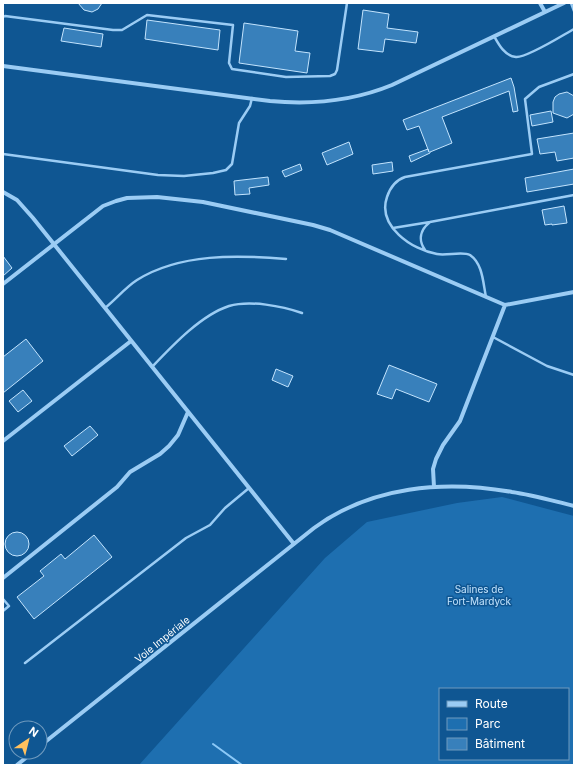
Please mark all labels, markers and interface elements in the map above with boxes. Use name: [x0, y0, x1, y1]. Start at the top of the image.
park label: Salines de Fort-Mardyck: [447, 583, 512, 607]
street label: Voie Impériale: [132, 613, 192, 665]
legend: [439, 688, 569, 760]
text: Route: [475, 696, 508, 711]
text: Parc: [475, 716, 501, 731]
north arrow: [8, 720, 48, 760]
text: N: [26, 724, 41, 740]
text: Bâtiment: [475, 736, 525, 751]

